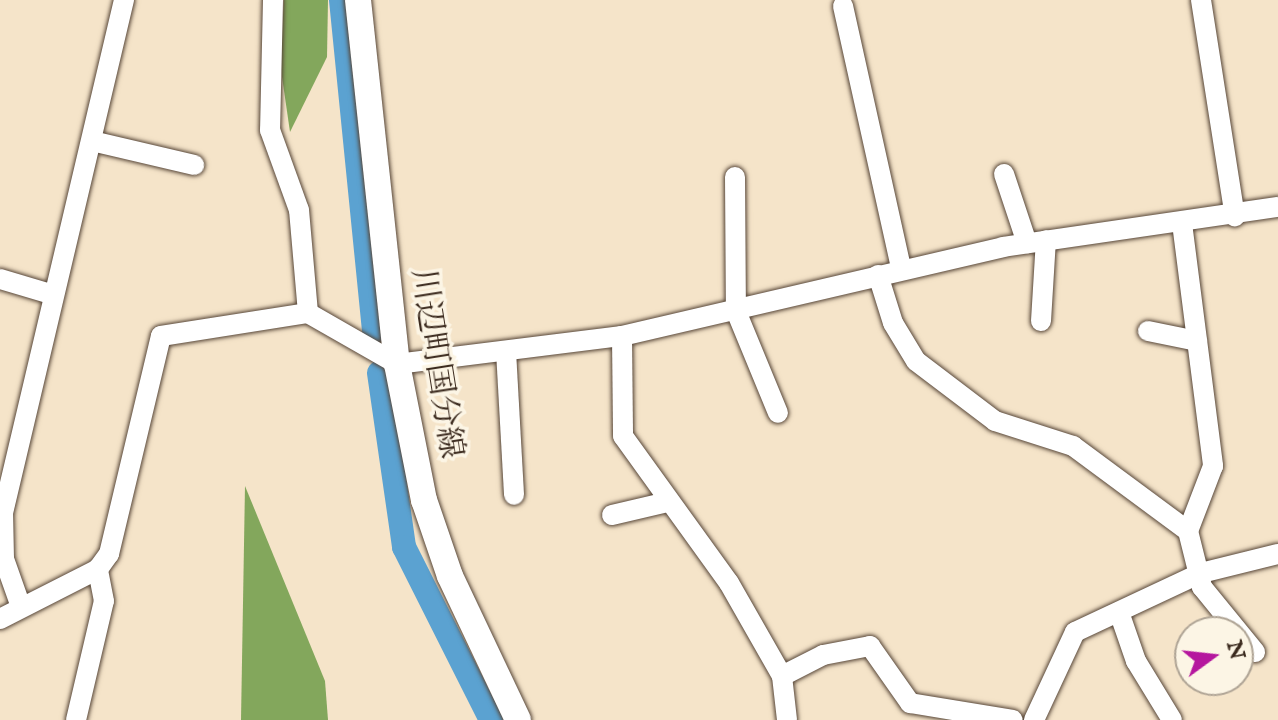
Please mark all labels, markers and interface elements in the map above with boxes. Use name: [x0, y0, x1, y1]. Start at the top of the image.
street label: 川辺町国分線: [401, 266, 469, 462]
north arrow: [1174, 616, 1254, 696]
text: N: [1219, 637, 1251, 663]

